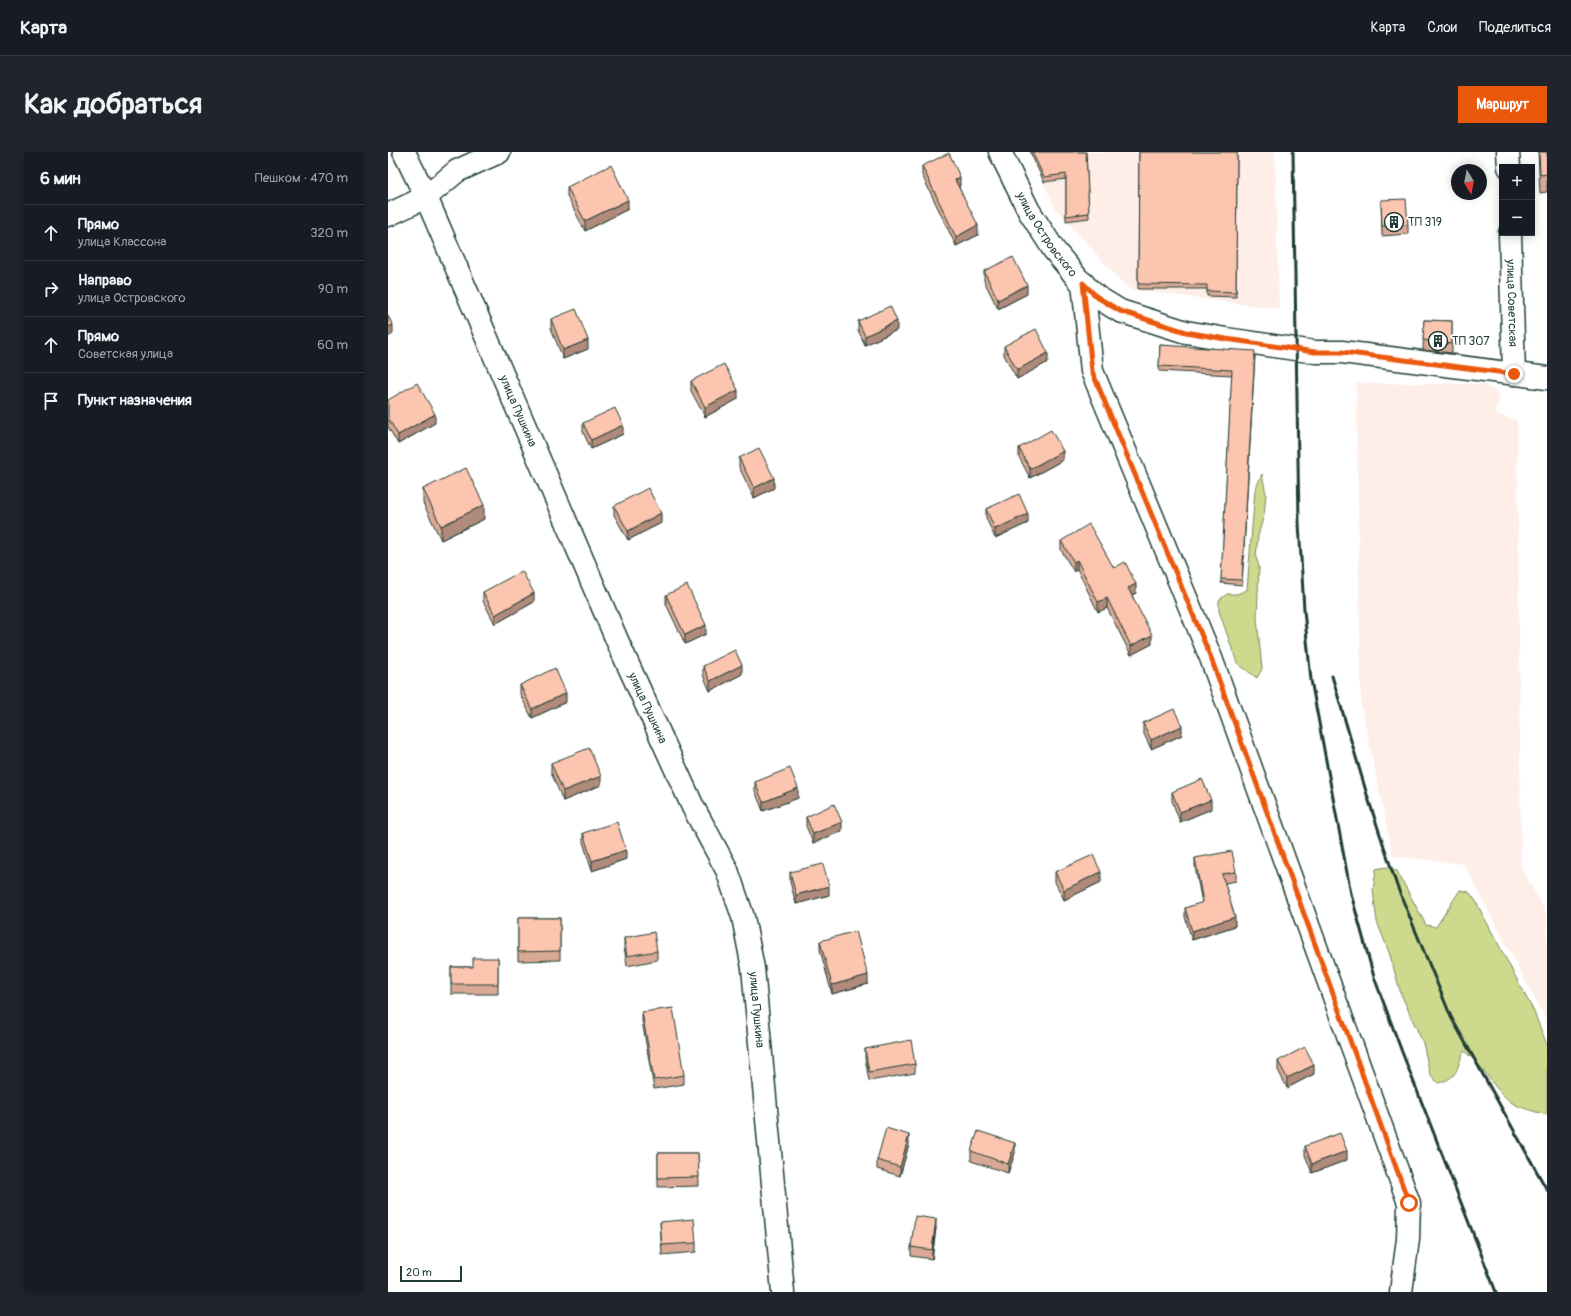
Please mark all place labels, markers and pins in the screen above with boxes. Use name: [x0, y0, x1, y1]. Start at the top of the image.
building icon: ТП 319: [1383, 211, 1405, 233]
place label: ТП 319: [1408, 215, 1442, 230]
building icon: ТП 307: [1427, 330, 1449, 352]
place label: ТП 307: [1452, 334, 1490, 349]

